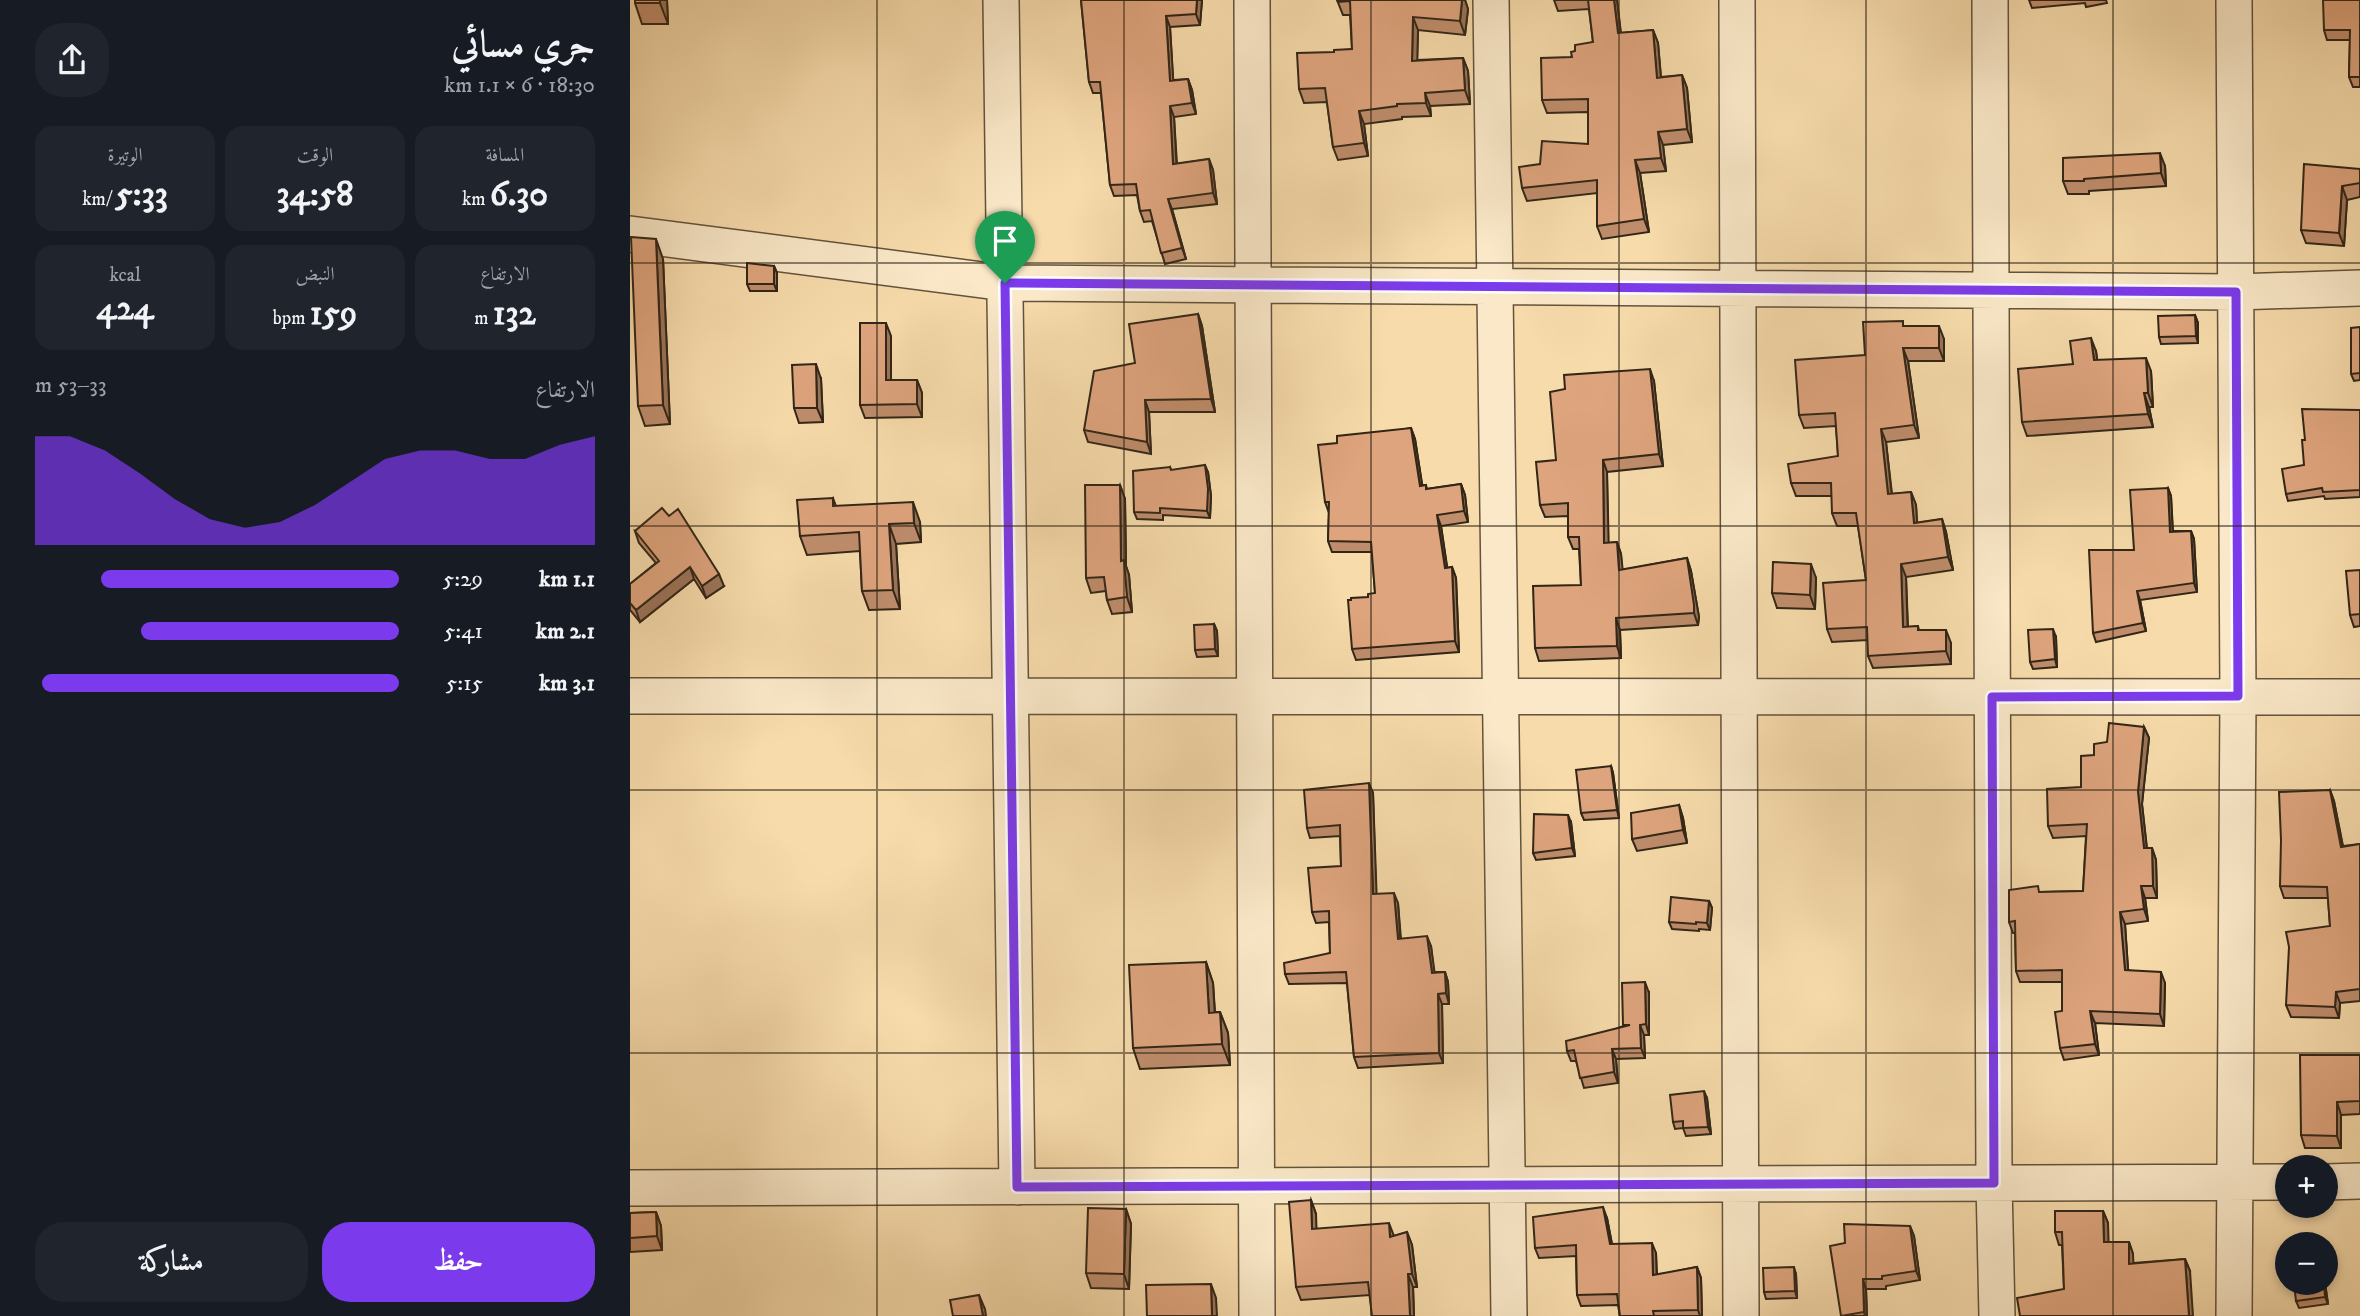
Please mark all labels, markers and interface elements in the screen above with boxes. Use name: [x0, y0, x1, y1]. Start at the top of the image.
text: جري مسائي: [451, 21, 595, 69]
button: share: [35, 23, 109, 97]
text: 18:30 · 6 × 1.1 km: [444, 71, 595, 100]
text: الوتيرة: [107, 144, 143, 167]
text: الوقت: [297, 144, 333, 167]
text: المسافة: [486, 144, 524, 167]
text: 5:33: [115, 173, 168, 217]
text: 34:58: [276, 173, 354, 217]
text: 6.30: [490, 173, 548, 217]
text: /km: [82, 188, 115, 211]
text: km: [462, 188, 490, 211]
pin: [975, 211, 1035, 283]
icon: arrive: [986, 222, 1024, 260]
text: النبض: [295, 263, 335, 286]
text: الارتفاع: [480, 263, 530, 286]
text: kcal: [109, 264, 141, 287]
text: 424: [96, 287, 154, 331]
text: 159: [310, 292, 357, 336]
text: 132: [493, 292, 536, 336]
text: bpm: [273, 307, 310, 330]
text: m: [474, 307, 493, 330]
text: 33–53 m: [35, 371, 107, 400]
text: الارتفاع: [535, 376, 595, 405]
text: 5:29: [443, 565, 483, 594]
text: 1.1 km: [539, 565, 595, 594]
text: 5:41: [444, 617, 483, 646]
text: 2.1 km: [536, 617, 595, 646]
text: 5:15: [446, 669, 483, 698]
text: 3.1 km: [539, 669, 595, 698]
map controls: [2275, 1155, 2338, 1295]
button: +: [2275, 1155, 2338, 1218]
button: مشاركة: [35, 1222, 308, 1302]
button: حفظ: [322, 1222, 595, 1302]
button: −: [2275, 1232, 2338, 1295]

